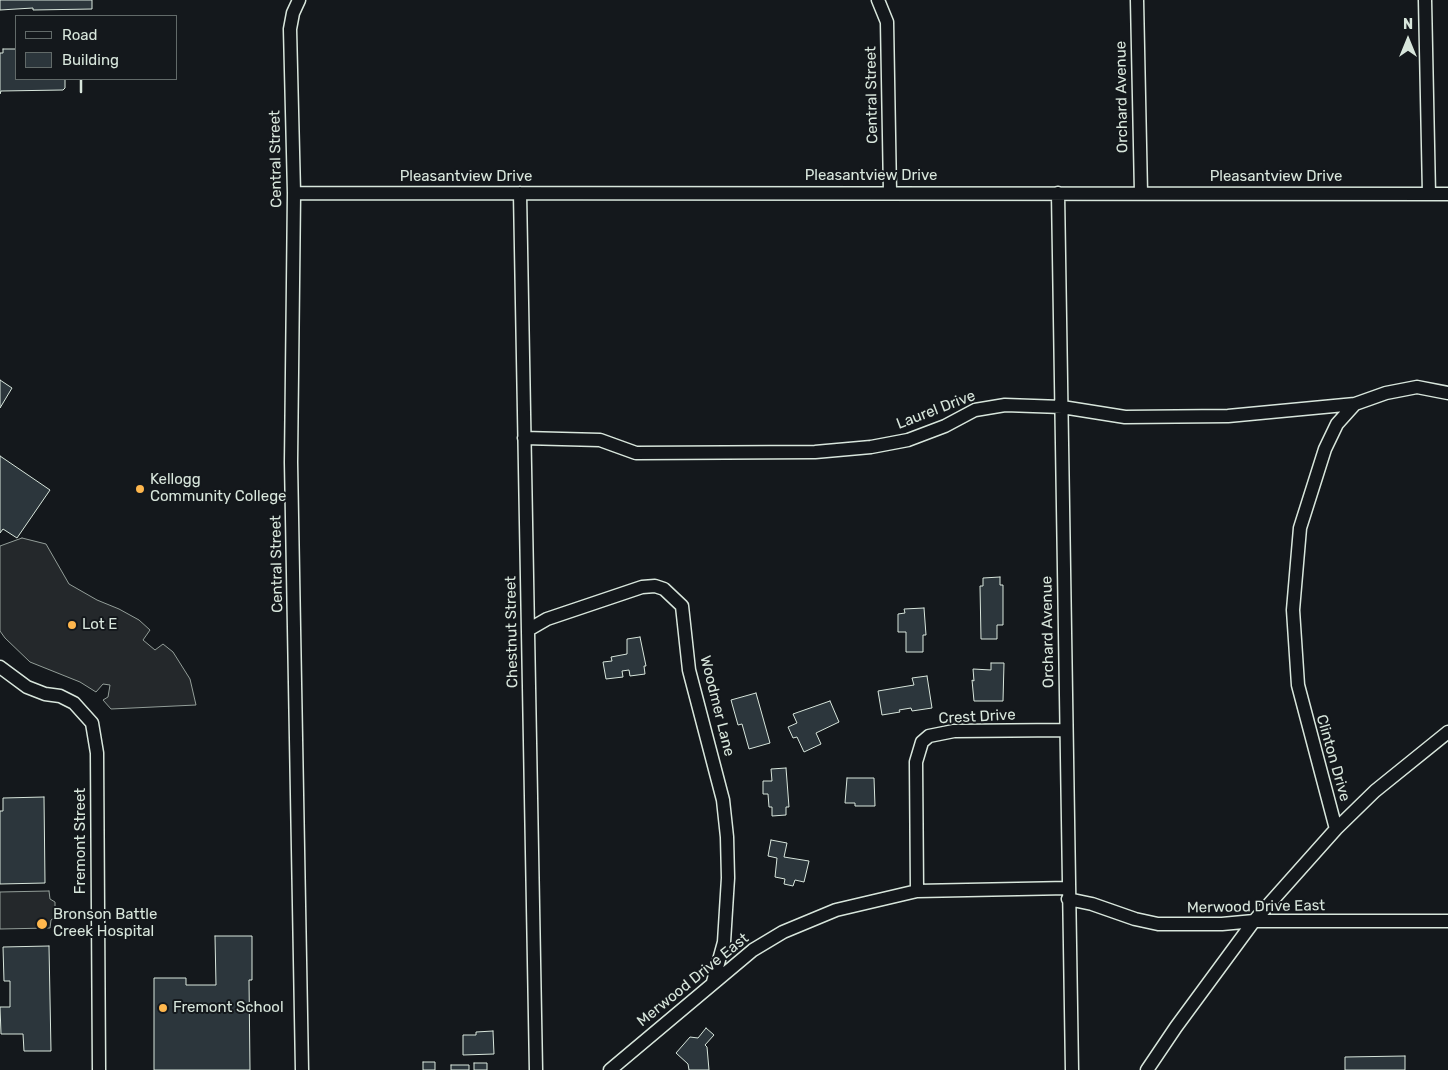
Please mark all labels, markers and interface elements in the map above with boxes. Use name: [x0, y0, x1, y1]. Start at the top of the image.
legend: [15, 15, 178, 80]
north arrow: [1383, 15, 1433, 65]
text: N: [1403, 16, 1413, 33]
text: Road: [62, 26, 98, 44]
street label: Orchard Avenue: [1112, 41, 1132, 153]
street label: Central Street: [862, 46, 882, 144]
text: Building: [62, 51, 119, 69]
street label: Central Street: [266, 110, 286, 208]
street label: Pleasantview Drive: [805, 167, 937, 185]
street label: Pleasantview Drive: [400, 168, 532, 186]
street label: Pleasantview Drive: [1210, 168, 1342, 186]
street label: Laurel Drive: [894, 387, 978, 433]
place label: Kellogg Community College: [150, 471, 286, 506]
marker: Kellogg Community College: [134, 483, 146, 495]
street label: Central Street: [267, 515, 287, 613]
street label: Chestnut Street: [502, 576, 522, 688]
street label: Orchard Avenue: [1038, 576, 1058, 688]
place label: Lot E: [82, 616, 117, 634]
marker: Lot E: [66, 619, 78, 631]
street label: Woodmer Lane: [696, 654, 738, 758]
street label: Crest Drive: [938, 706, 1016, 728]
street label: Clinton Drive: [1312, 712, 1354, 804]
street label: Fremont Street: [72, 788, 90, 894]
street label: Merwood Drive East: [1187, 897, 1325, 917]
place label: Bronson Battle Creek Hospital: [53, 906, 157, 941]
marker: Bronson Battle Creek Hospital: [35, 917, 49, 931]
street label: Merwood Drive East: [634, 929, 752, 1031]
place label: Fremont School: [173, 999, 284, 1017]
marker: Fremont School: [157, 1002, 169, 1014]

